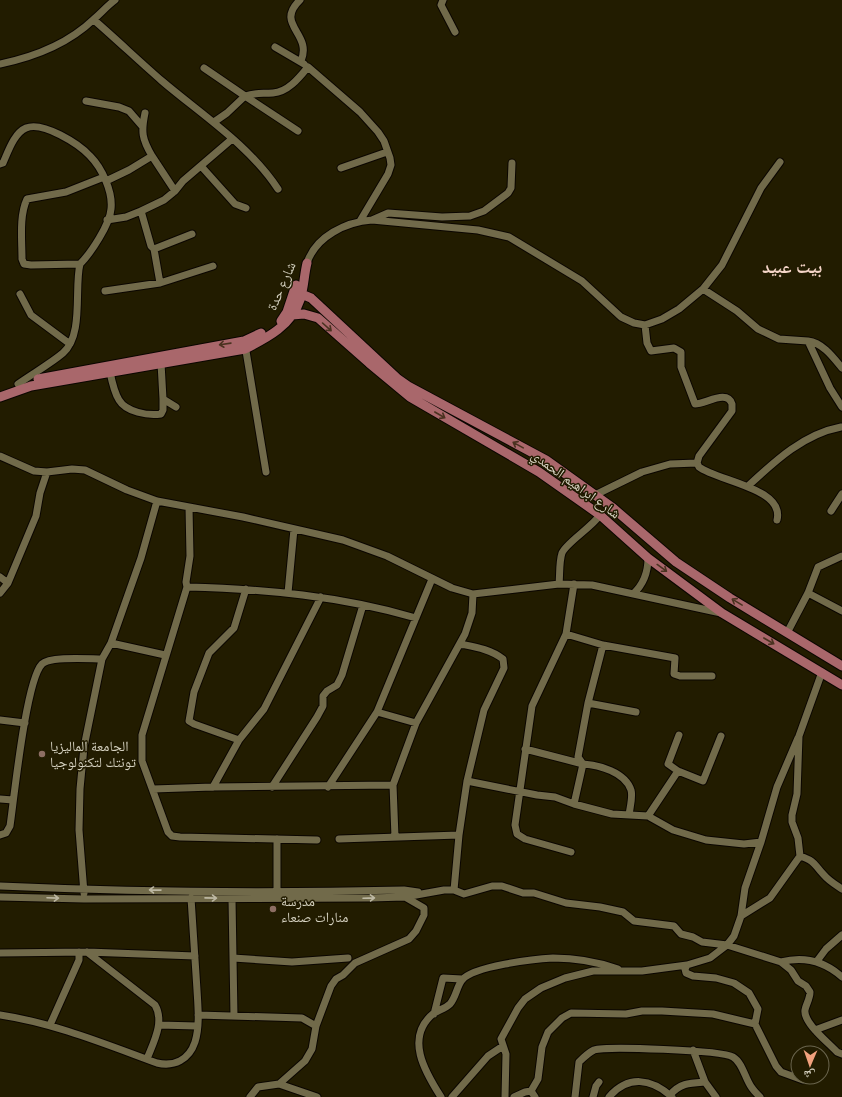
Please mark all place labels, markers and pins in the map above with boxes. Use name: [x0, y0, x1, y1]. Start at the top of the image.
place label: الجامعة الماليزيا تونتك لتكنولوجيا: [50, 737, 136, 771]
marker: الجامعة الماليزيا تونتك لتكنولوجيا: [37, 749, 47, 759]
place label: مدرسة منارات صنعاء: [281, 892, 348, 926]
marker: مدرسة منارات صنعاء: [268, 904, 278, 914]

